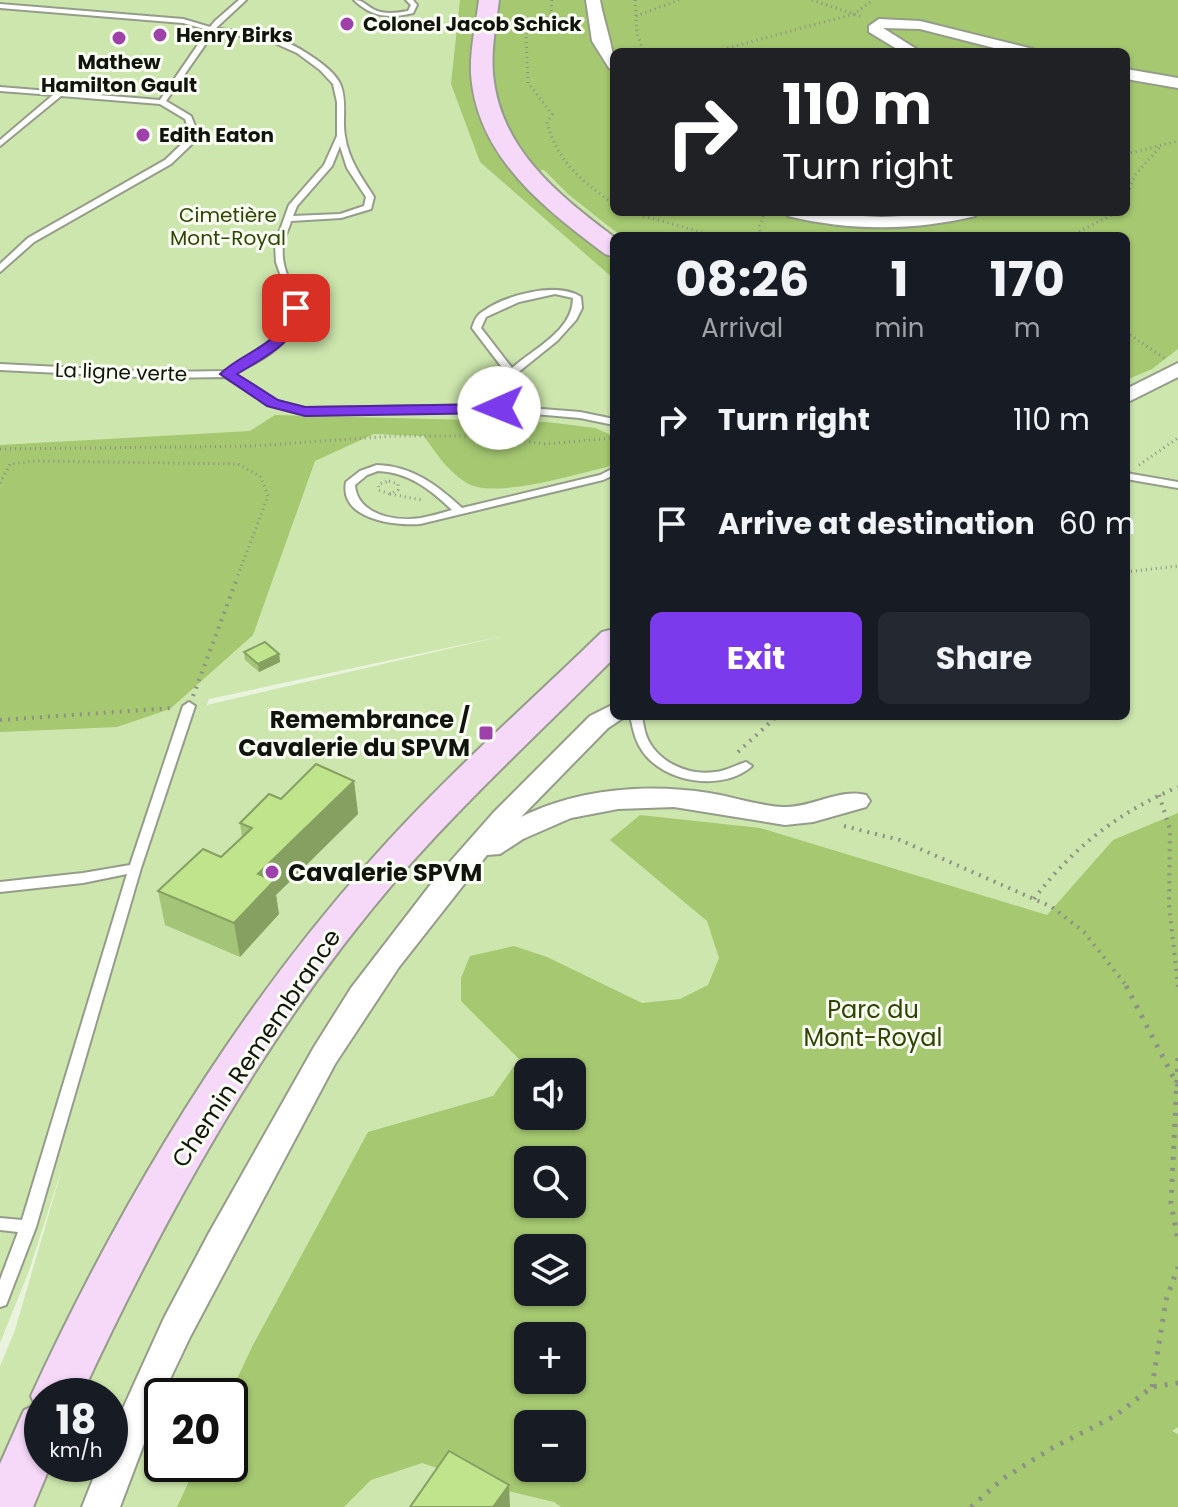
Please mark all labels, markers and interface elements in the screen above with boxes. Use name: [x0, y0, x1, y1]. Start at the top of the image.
place label: Colonel Jacob Schick: [363, 10, 582, 38]
marker: Colonel Jacob Schick: [338, 15, 356, 33]
place label: Henry Birks: [176, 21, 293, 49]
marker: Henry Birks: [151, 26, 169, 44]
marker: Mathew Hamilton Gault: [110, 29, 128, 47]
place label: Mathew Hamilton Gault: [41, 48, 197, 99]
text: 110 m: [782, 65, 932, 144]
icon: right: [650, 80, 754, 184]
place label: Edith Eaton: [159, 121, 274, 149]
marker: Edith Eaton: [134, 126, 152, 144]
text: Turn right: [782, 141, 953, 192]
park label: Cimetière Mont-Royal: [170, 201, 286, 252]
text: 08:26: [675, 246, 809, 313]
text: 1: [890, 246, 909, 313]
text: 170: [990, 246, 1065, 313]
pin: [262, 274, 330, 342]
icon: arrive: [274, 286, 318, 330]
text: Arrival: [701, 310, 783, 346]
text: min: [875, 310, 924, 346]
text: m: [1014, 310, 1041, 346]
street label: La ligne verte: [54, 356, 188, 388]
position arrow: [457, 366, 541, 450]
icon: right: [650, 398, 694, 442]
text: Turn right: [718, 398, 870, 441]
text: 110 m: [1013, 398, 1090, 441]
icon: arrive: [650, 502, 694, 546]
text: Arrive at destination: [718, 502, 1035, 545]
text: 60 m: [1059, 502, 1136, 545]
button: Exit: [650, 612, 862, 704]
button: Share: [878, 612, 1090, 704]
place label: Remembrance / Cavalerie du SPVM: [238, 703, 470, 764]
marker: Remembrance / Cavalerie du SPVM: [477, 724, 495, 742]
place label: Cavalerie SPVM: [288, 856, 482, 889]
marker: Cavalerie SPVM: [263, 863, 281, 881]
street label: Chemin Remembrance: [164, 922, 348, 1174]
park label: Parc du Mont-Royal: [804, 993, 942, 1054]
map controls: [514, 1058, 586, 1482]
button: sound: [514, 1058, 586, 1130]
button: search: [514, 1146, 586, 1218]
button: layers: [514, 1234, 586, 1306]
button: +: [514, 1322, 586, 1394]
speed limit sign: 20: [144, 1378, 248, 1482]
text: 18: [56, 1392, 96, 1448]
button: −: [514, 1410, 586, 1482]
text: km/h: [49, 1436, 103, 1464]

